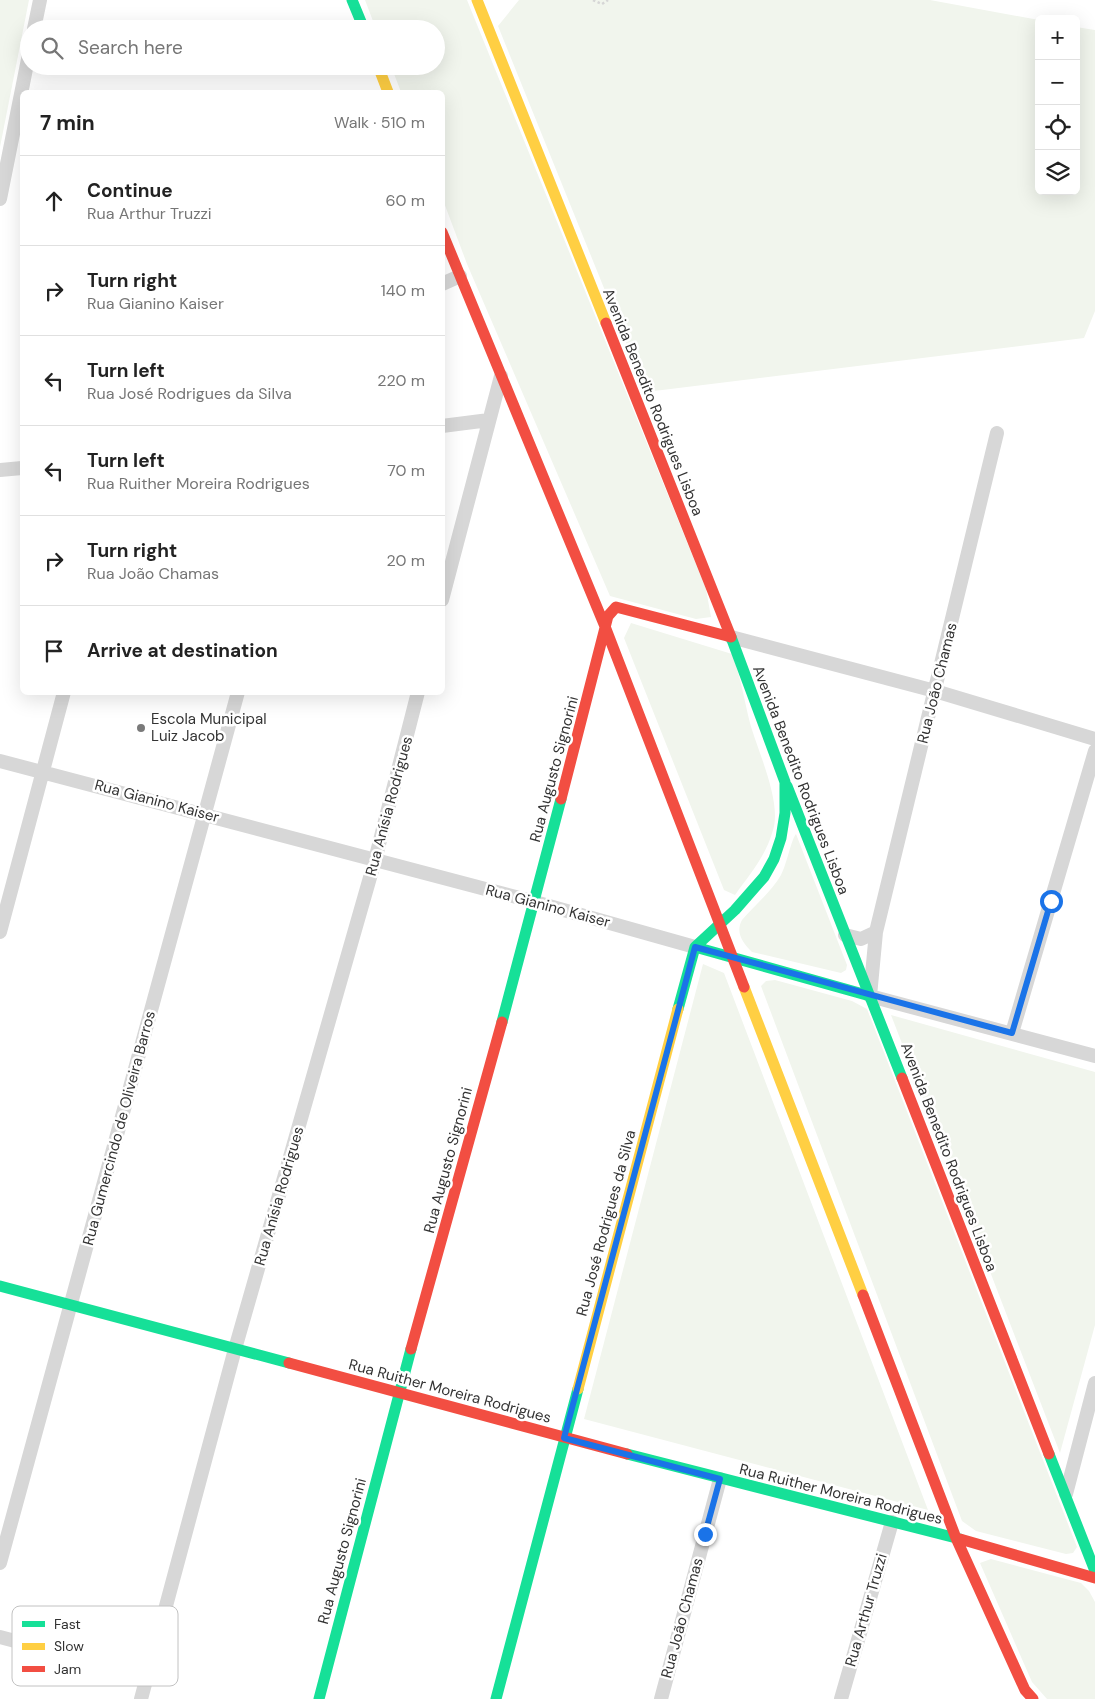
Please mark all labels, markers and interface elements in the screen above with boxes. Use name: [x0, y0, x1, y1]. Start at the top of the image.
map controls: [1035, 15, 1080, 195]
button: +: [1035, 15, 1080, 60]
search box: [20, 20, 445, 75]
icon: search: [38, 34, 66, 62]
text: Search here: [78, 35, 183, 60]
button: −: [1035, 60, 1080, 105]
button: locate: [1035, 105, 1080, 150]
text: 7 min: [40, 109, 95, 137]
text: Walk · 510 m: [334, 112, 425, 133]
button: layers: [1035, 150, 1080, 195]
text: Continue: [87, 178, 173, 203]
icon: ahead: [40, 187, 68, 215]
text: 60 m: [385, 190, 425, 211]
text: Rua Arthur Truzzi: [87, 203, 212, 224]
text: Turn right: [87, 268, 177, 293]
icon: right: [40, 277, 68, 305]
text: 140 m: [381, 280, 425, 301]
street label: Avenida Benedito Rodrigues Lisboa: [598, 285, 708, 519]
text: Rua Gianino Kaiser: [87, 293, 224, 314]
text: Turn left: [87, 358, 165, 383]
icon: left: [40, 367, 68, 395]
text: 220 m: [377, 370, 425, 391]
text: Rua José Rodrigues da Silva: [87, 383, 292, 404]
text: Turn left: [87, 448, 165, 473]
icon: left: [40, 457, 68, 485]
text: 70 m: [387, 460, 425, 481]
text: Rua Ruither Moreira Rodrigues: [87, 473, 310, 494]
text: Turn right: [87, 538, 177, 563]
icon: right: [40, 547, 68, 575]
text: 20 m: [386, 550, 425, 571]
text: Rua João Chamas: [87, 563, 219, 584]
street label: Rua João Chamas: [912, 621, 962, 745]
icon: arrive: [40, 637, 68, 665]
text: Arrive at destination: [87, 638, 278, 663]
street label: Avenida Benedito Rodrigues Lisboa: [748, 663, 854, 897]
street label: Rua Augusto Signorini: [525, 694, 583, 844]
place label: Escola Municipal Luiz Jacob: [151, 709, 266, 746]
marker: Escola Municipal Luiz Jacob: [135, 722, 147, 734]
street label: Rua Anísia Rodrigues: [361, 734, 417, 878]
street label: Rua Gianino Kaiser: [92, 775, 222, 827]
street label: Rua Gianino Kaiser: [483, 880, 613, 932]
route start: [1040, 890, 1063, 913]
street label: Rua Gumercindo de Oliveira Barros: [78, 1008, 160, 1248]
street label: Avenida Benedito Rodrigues Lisboa: [896, 1040, 1002, 1274]
street label: Rua Augusto Signorini: [419, 1085, 477, 1235]
street label: Rua Anísia Rodrigues: [250, 1124, 308, 1268]
street label: Rua José Rodrigues da Silva: [572, 1128, 640, 1318]
street label: Rua Ruither Moreira Rodrigues: [347, 1354, 553, 1428]
street label: Rua Ruither Moreira Rodrigues: [737, 1459, 945, 1529]
street label: Rua Augusto Signorini: [313, 1476, 371, 1626]
route end: [694, 1523, 717, 1546]
street label: Rua Arthur Truzzi: [840, 1551, 892, 1669]
street label: Rua João Chamas: [656, 1556, 708, 1680]
legend: [12, 1606, 178, 1686]
text: Fast: [54, 1615, 81, 1633]
text: Slow: [54, 1637, 84, 1655]
text: Jam: [54, 1660, 81, 1678]

